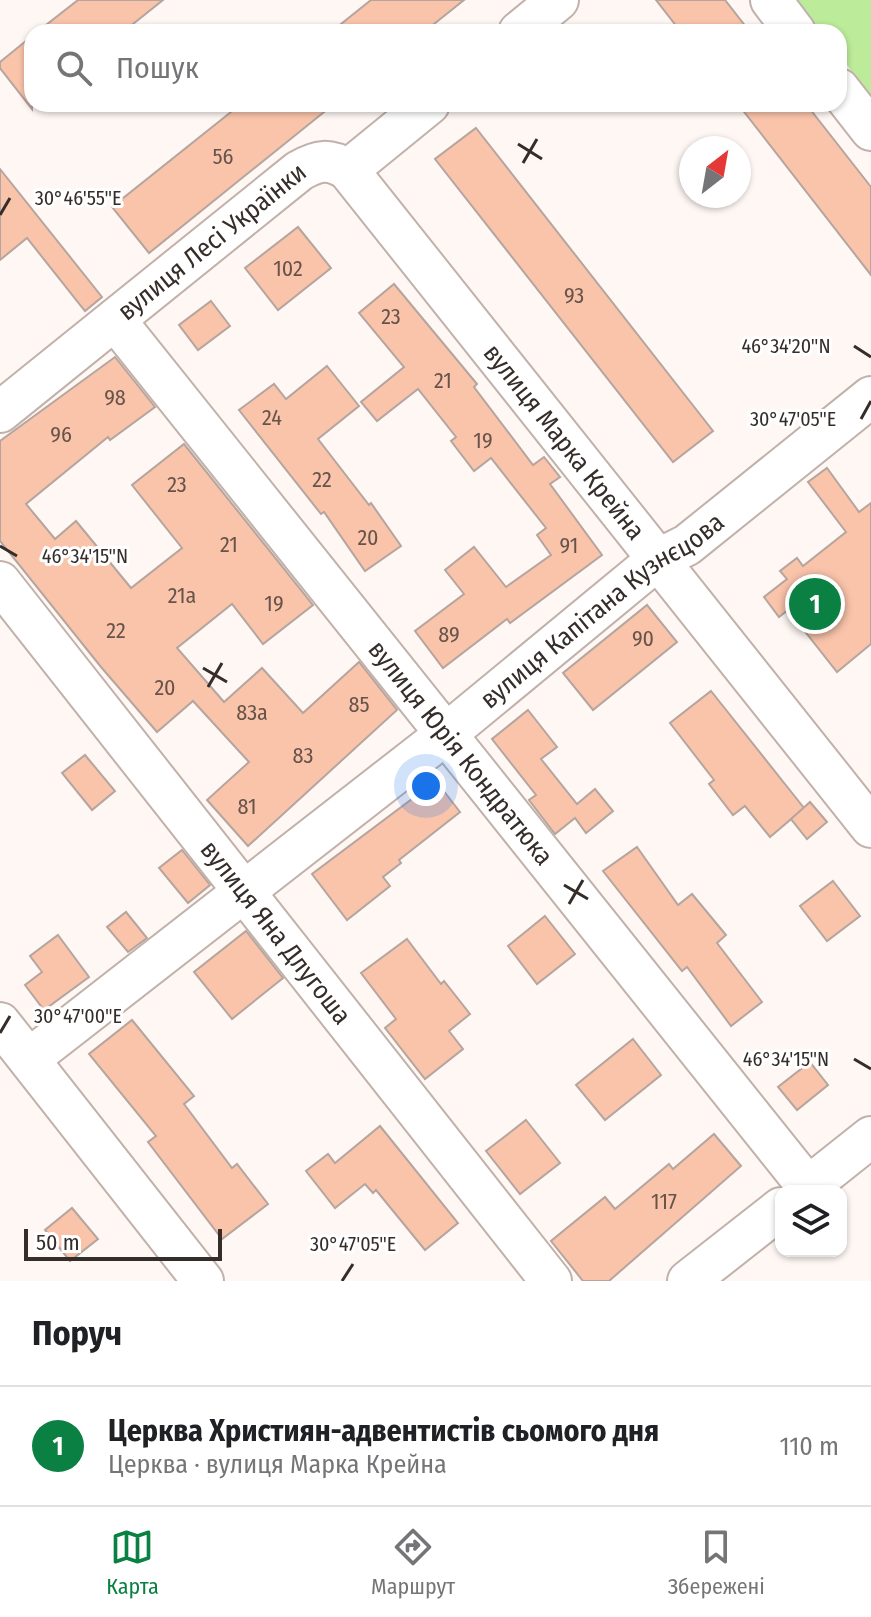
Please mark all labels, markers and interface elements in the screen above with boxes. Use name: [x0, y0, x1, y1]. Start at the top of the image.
search box: [24, 24, 847, 112]
icon: search: [52, 46, 96, 90]
text: Пошук: [116, 50, 199, 86]
north arrow: [679, 136, 751, 208]
house number: 56: [212, 143, 234, 170]
street label: вулиця Лесі Українки: [112, 156, 313, 327]
text: 30°46'55"E: [35, 186, 121, 210]
house number: 102: [273, 255, 303, 282]
house number: 93: [564, 282, 584, 309]
house number: 23: [381, 303, 401, 330]
text: 46°34'20"N: [741, 334, 831, 358]
street label: вулиця Марка Крейна: [477, 338, 651, 546]
house number: 21: [434, 367, 452, 394]
house number: 98: [104, 384, 126, 411]
house number: 24: [262, 404, 282, 431]
text: 30°47'05"E: [750, 407, 836, 431]
house number: 96: [50, 421, 72, 448]
house number: 19: [473, 427, 493, 454]
house number: 22: [312, 466, 332, 493]
house number: 23: [167, 471, 187, 498]
street label: вулиця Капітана Кузнєцова: [474, 507, 730, 715]
house number: 20: [357, 524, 379, 551]
house number: 21: [220, 531, 238, 558]
house number: 91: [560, 532, 578, 559]
text: 46°34'15"N: [42, 544, 128, 568]
pin: 1: [789, 574, 841, 634]
house number: 21а: [168, 582, 196, 609]
house number: 19: [264, 590, 284, 617]
house number: 22: [106, 617, 126, 644]
house number: 89: [438, 621, 460, 648]
house number: 90: [632, 625, 654, 652]
street label: вулиця Юрія Кондратюка: [361, 635, 560, 871]
house number: 20: [154, 674, 176, 701]
house number: 85: [348, 691, 370, 718]
house number: 83а: [236, 699, 268, 726]
house number: 83: [293, 742, 313, 769]
your location: [406, 766, 446, 806]
house number: 81: [237, 793, 257, 820]
street label: вулиця Яна Длугоша: [194, 835, 358, 1031]
text: 30°47'00"E: [34, 1004, 122, 1028]
text: 46°34'15"N: [743, 1047, 829, 1071]
map controls: [775, 1185, 847, 1257]
button: layers: [775, 1185, 847, 1257]
house number: 117: [651, 1188, 677, 1215]
scale bar: [24, 1225, 222, 1261]
text: 50 m: [36, 1229, 80, 1256]
text: 30°47'05"E: [310, 1232, 396, 1256]
text: Поруч: [32, 1313, 122, 1354]
text: Церква Християн-адвентистів сьомого дня: [108, 1413, 659, 1449]
text: 1: [53, 1431, 64, 1462]
text: 110 m: [779, 1431, 839, 1462]
text: Церква · вулиця Марка Крейна: [108, 1449, 447, 1480]
tab: Карта: [106, 1525, 159, 1600]
tab: Маршрут: [371, 1525, 455, 1600]
tab: Збережені: [668, 1525, 765, 1600]

